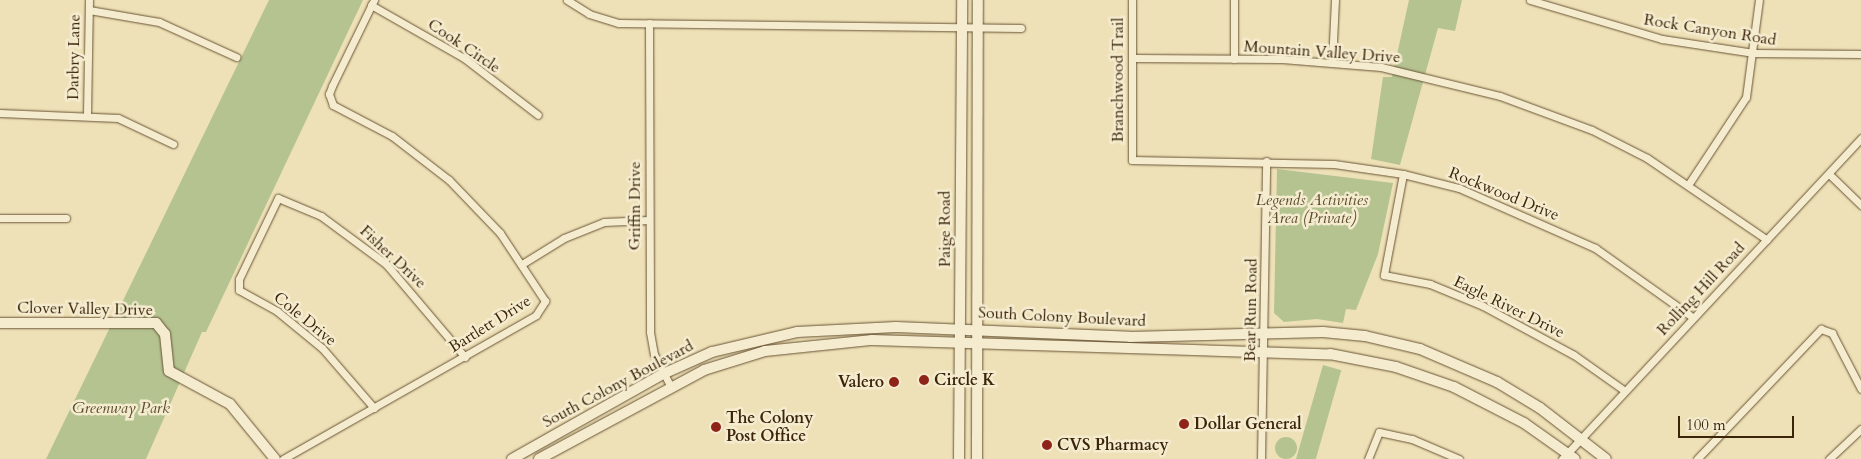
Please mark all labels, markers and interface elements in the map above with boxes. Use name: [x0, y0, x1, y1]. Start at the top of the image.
street label: Rock Canyon Road: [1642, 10, 1778, 50]
street label: Darbry Lane: [64, 14, 84, 100]
street label: Cook Circle: [424, 15, 504, 77]
street label: Branchwood Trail: [1108, 18, 1128, 142]
street label: Mountain Valley Drive: [1243, 37, 1401, 67]
street label: Griffin Drive: [625, 162, 645, 250]
street label: Rockwood Drive: [1446, 163, 1562, 225]
park label: Legends Activities Area (Private): [1256, 190, 1368, 228]
street label: Paige Road: [935, 191, 955, 267]
street label: Fisher Drive: [356, 221, 430, 293]
street label: Rolling Hill Road: [1653, 238, 1749, 340]
street label: Bear Run Road: [1240, 258, 1262, 362]
street label: Eagle River Drive: [1450, 272, 1568, 342]
street label: Cole Drive: [270, 288, 340, 350]
street label: Bartlett Drive: [445, 291, 535, 357]
street label: Clover Valley Drive: [17, 298, 153, 320]
street label: South Colony Boulevard: [978, 303, 1146, 331]
street label: South Colony Boulevard: [539, 336, 697, 432]
place label: Circle K: [934, 370, 995, 390]
place label: Valero: [838, 372, 884, 392]
marker: Circle K: [918, 374, 930, 386]
marker: Valero: [888, 376, 900, 388]
park label: Greenway Park: [72, 398, 170, 418]
scale bar: [1681, 406, 1797, 438]
place label: The Colony Post Office: [726, 408, 813, 446]
place label: Dollar General: [1194, 414, 1302, 434]
text: 100 m: [1686, 415, 1726, 435]
marker: Dollar General: [1178, 418, 1190, 430]
marker: The Colony Post Office: [710, 421, 722, 433]
place label: CVS Pharmacy: [1057, 435, 1169, 455]
marker: CVS Pharmacy: [1041, 439, 1053, 451]

